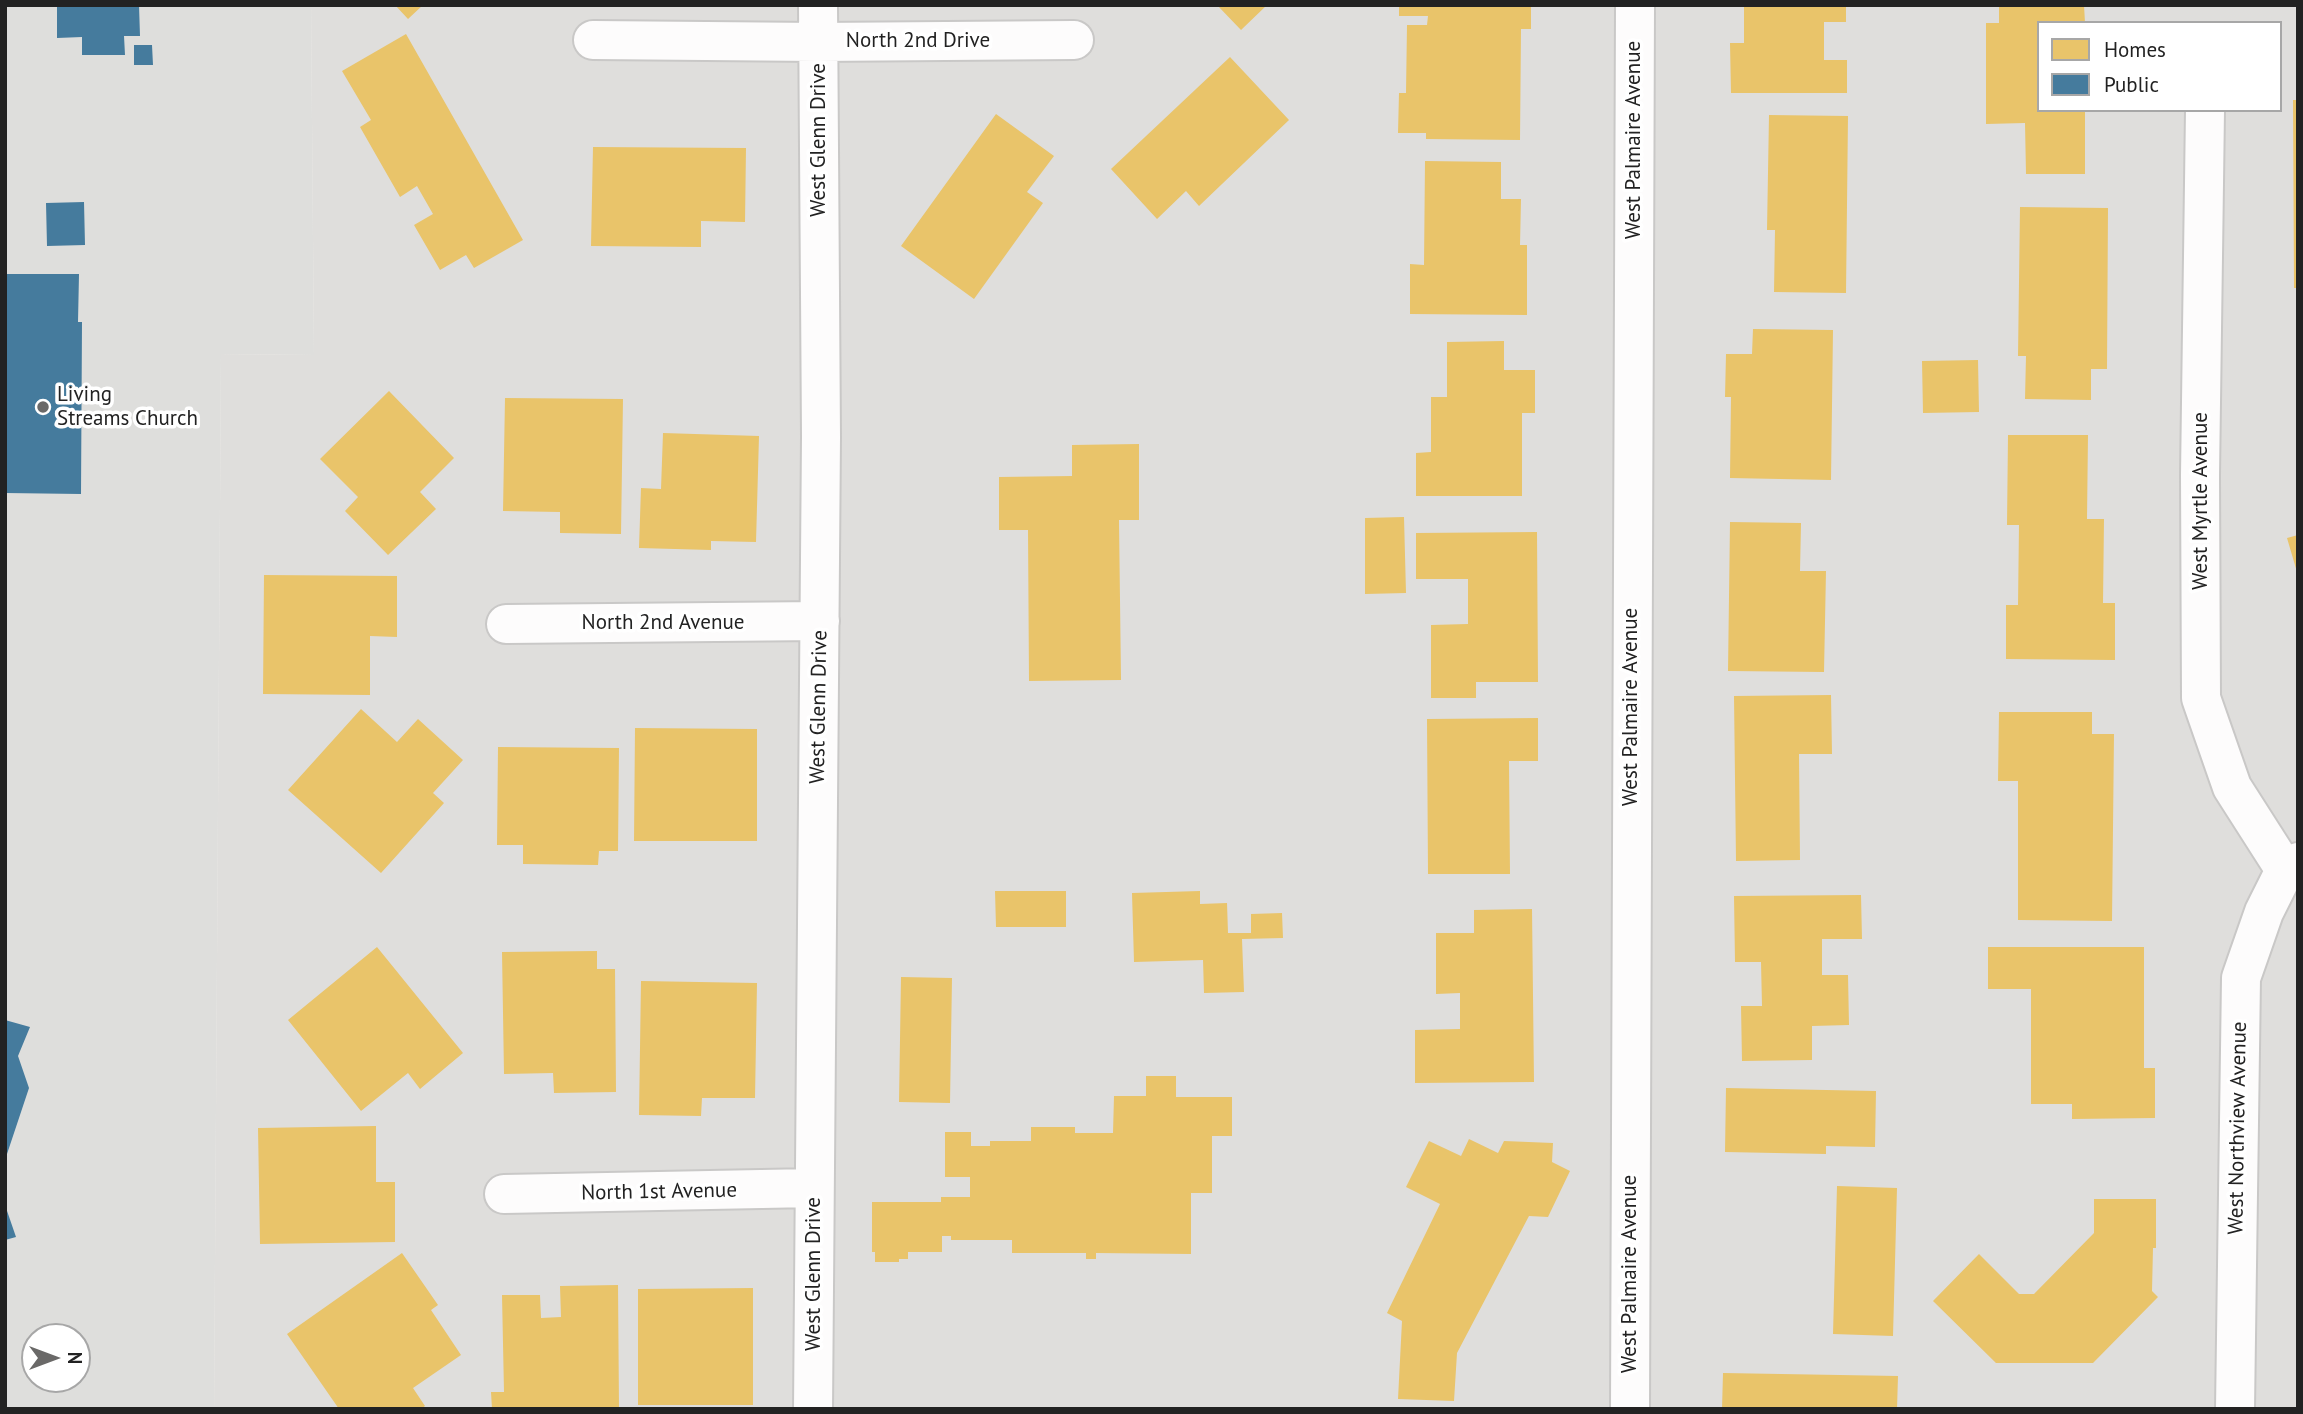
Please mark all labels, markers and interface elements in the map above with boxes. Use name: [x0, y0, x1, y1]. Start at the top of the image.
legend: [2037, 21, 2282, 112]
street label: North 2nd Drive: [846, 28, 990, 54]
text: Homes: [2104, 36, 2166, 63]
street label: West Palmaire Avenue: [1621, 41, 1647, 239]
street label: West Glenn Drive: [806, 63, 832, 217]
text: Public: [2104, 71, 2159, 98]
place label: Living Streams Church: [57, 382, 198, 432]
marker: Living Streams Church: [35, 399, 51, 415]
street label: West Myrtle Avenue: [2188, 412, 2214, 590]
street label: West Palmaire Avenue: [1618, 608, 1644, 806]
street label: North 2nd Avenue: [582, 610, 744, 636]
street label: West Glenn Drive: [805, 630, 833, 784]
street label: West Northview Avenue: [2224, 1021, 2252, 1235]
street label: West Palmaire Avenue: [1617, 1175, 1643, 1373]
street label: North 1st Avenue: [581, 1178, 737, 1206]
street label: West Glenn Drive: [801, 1197, 827, 1351]
north arrow: [21, 1323, 91, 1393]
text: N: [63, 1352, 87, 1364]

